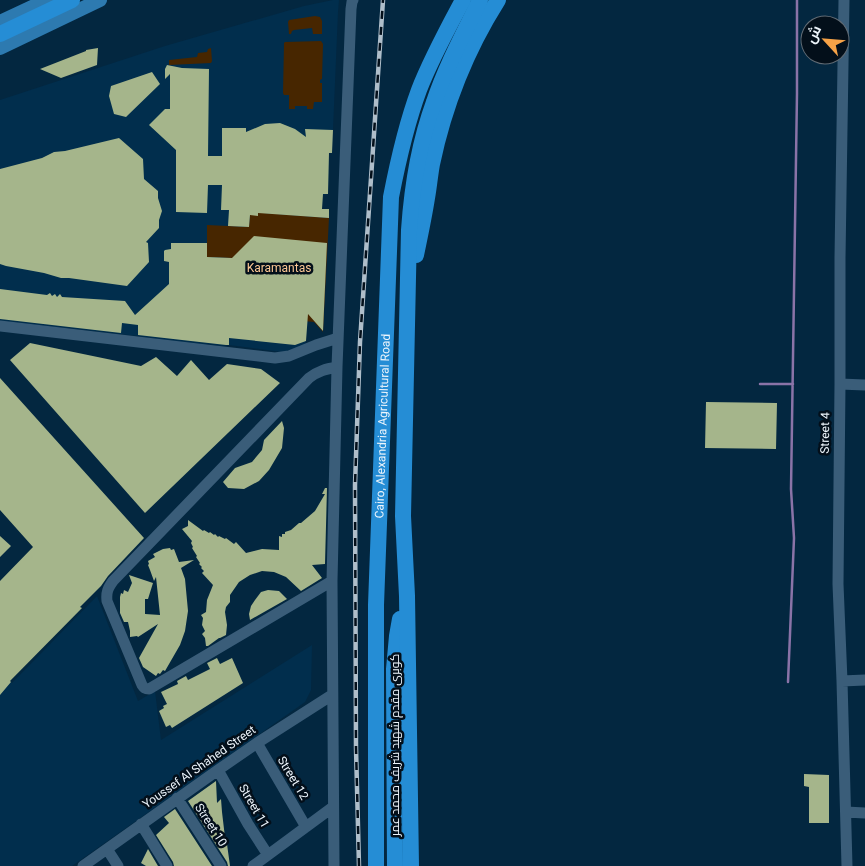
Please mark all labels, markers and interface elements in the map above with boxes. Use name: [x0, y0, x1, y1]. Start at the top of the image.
north arrow: [800, 15, 850, 65]
text: ش: [802, 23, 825, 46]
park label: Karamantas: [247, 261, 311, 275]
street label: Cairo, Alexandria Agricultural Road: [372, 334, 393, 519]
street label: Street 4: [818, 412, 832, 454]
street label: كوبرى مقدم شهيد شريف محمد عمر: [388, 654, 403, 837]
street label: Youssef Al Shahed Street: [140, 723, 258, 811]
street label: Street 12: [275, 754, 312, 802]
street label: Street 11: [236, 782, 272, 830]
street label: Street 10: [192, 801, 230, 849]

